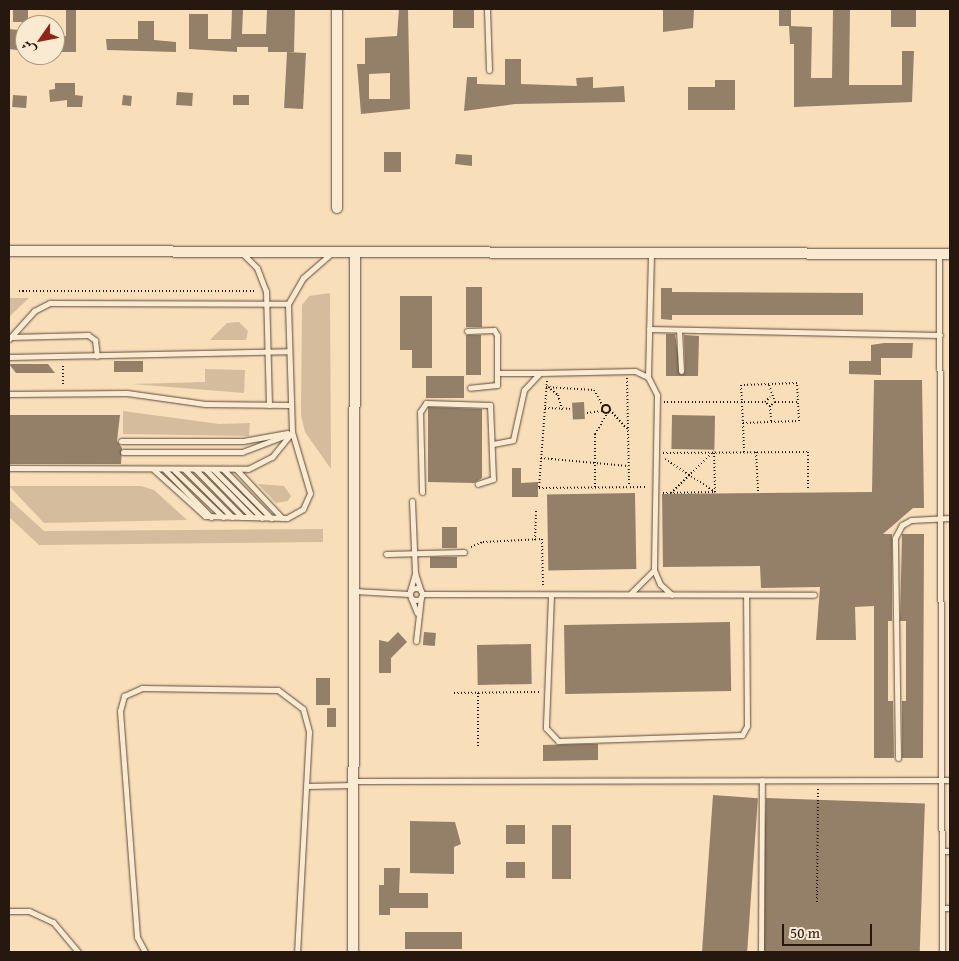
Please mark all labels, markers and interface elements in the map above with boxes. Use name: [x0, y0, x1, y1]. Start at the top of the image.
north arrow: [15, 15, 65, 65]
text: ش: [16, 36, 40, 59]
scale bar: [784, 914, 874, 946]
text: 50 m: [790, 922, 820, 943]

